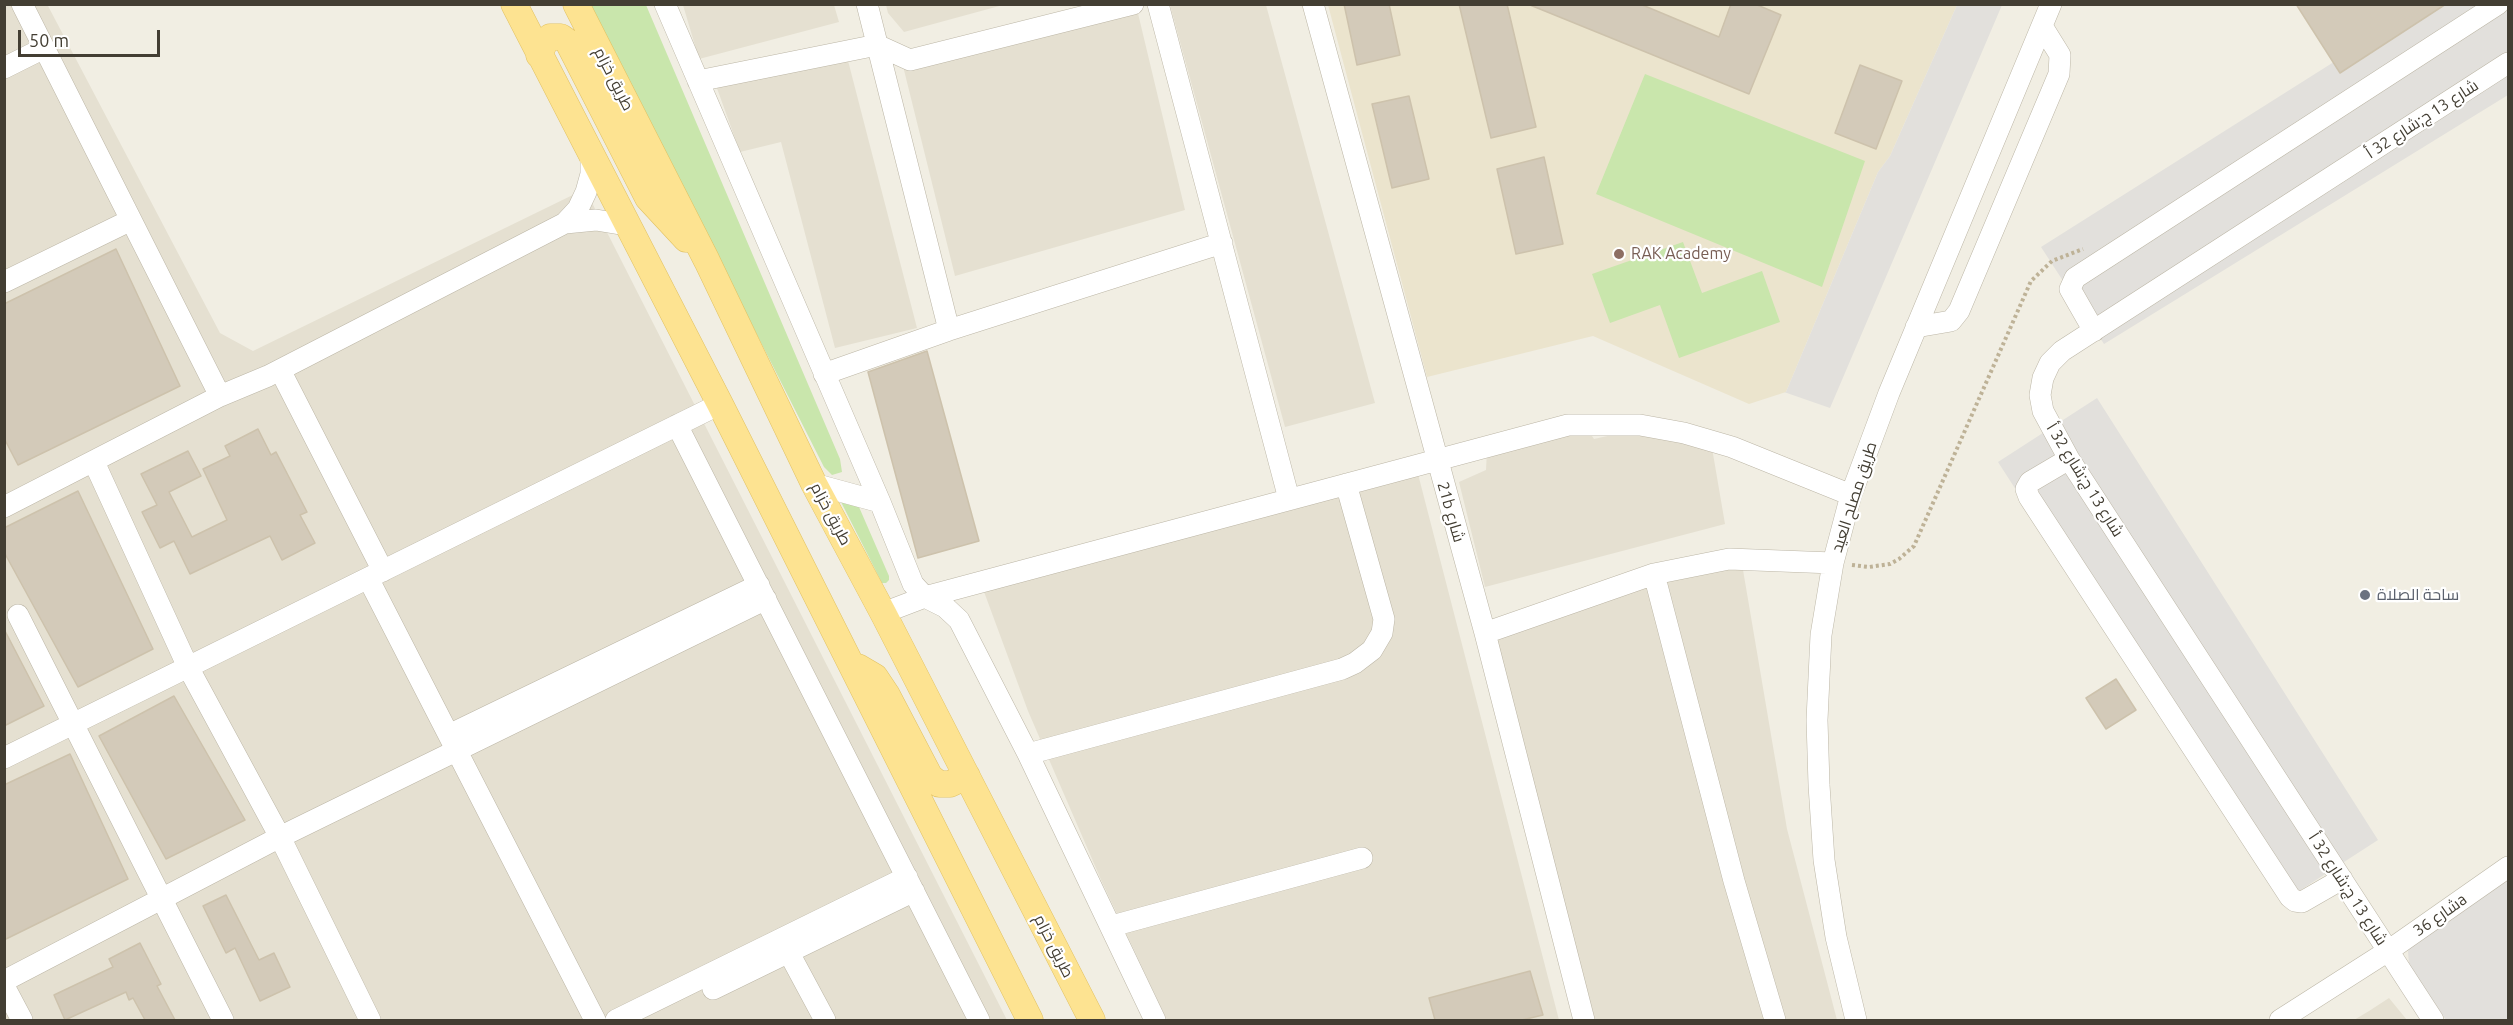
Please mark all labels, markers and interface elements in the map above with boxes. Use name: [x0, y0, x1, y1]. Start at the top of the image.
scale bar: [21, 18, 164, 56]
text: 50 m: [29, 30, 69, 50]
street label: طريق خزام: [590, 44, 638, 114]
street label: شارع 13 ج;شارع 32 أ: [2362, 75, 2482, 163]
place label: RAK Academy: [1631, 244, 1731, 264]
marker: RAK Academy: [1612, 247, 1626, 261]
street label: شارع 13 ج;شارع 32 أ: [2042, 420, 2128, 540]
street label: طريق مصلح العيد: [1827, 439, 1881, 555]
street label: طريق خزام: [807, 479, 855, 549]
street label: 21b شارع: [1433, 480, 1469, 544]
place label: ساحة الصلاة: [2377, 585, 2459, 605]
marker: ساحة الصلاة: [2358, 588, 2372, 602]
street label: شارع 13 ج;شارع 32 أ: [2304, 829, 2392, 949]
street label: شارع 36a: [2410, 890, 2470, 940]
street label: طريق خزام: [1030, 911, 1078, 981]

